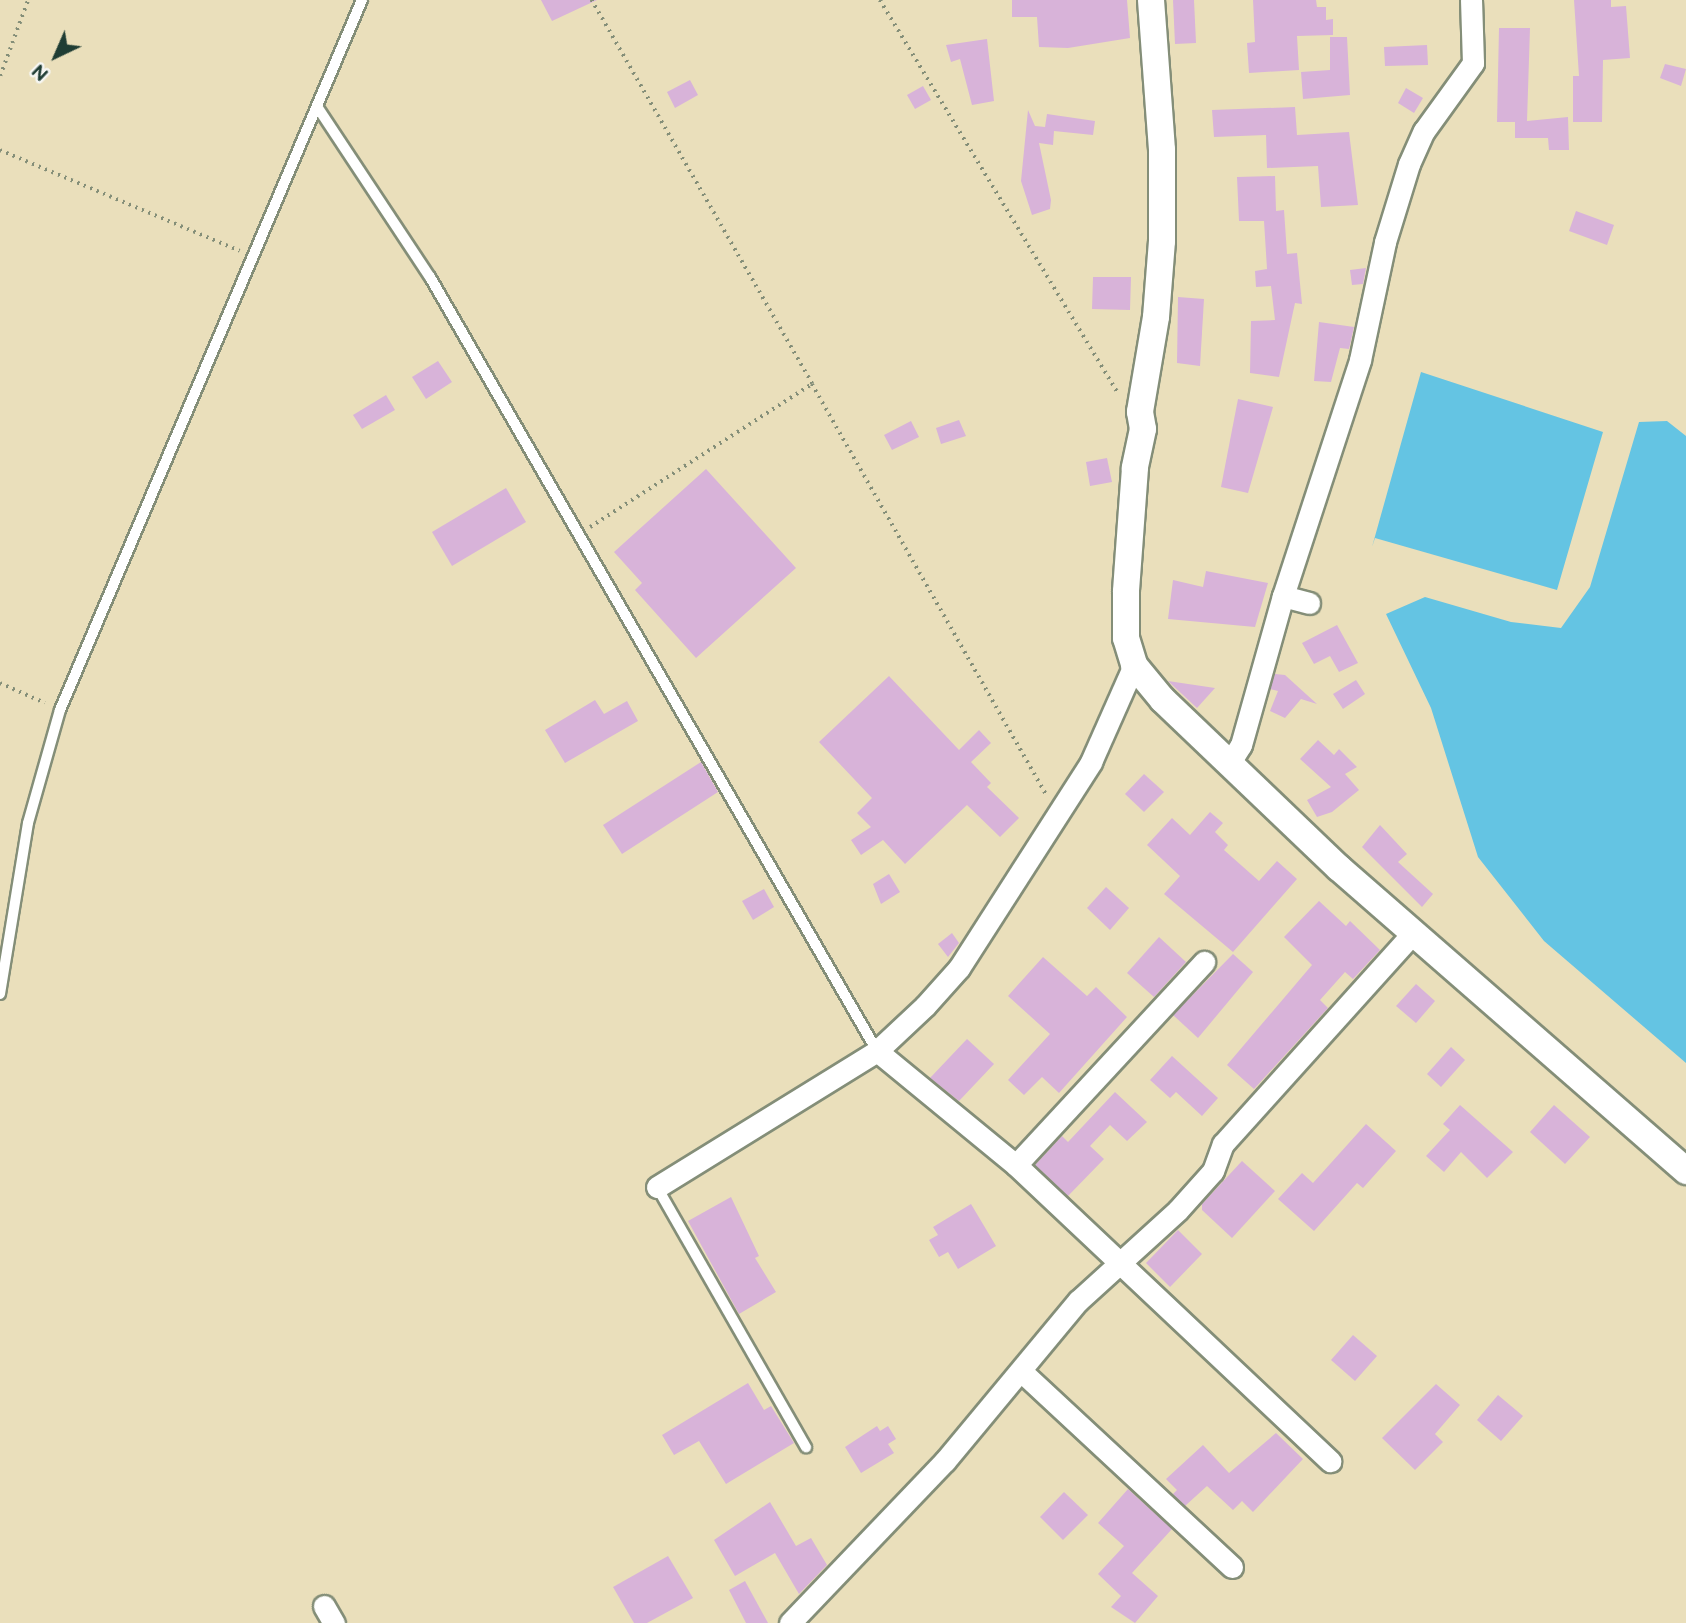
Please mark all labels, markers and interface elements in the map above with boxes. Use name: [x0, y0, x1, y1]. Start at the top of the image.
north arrow: [21, 21, 91, 91]
text: N: [28, 58, 54, 85]

